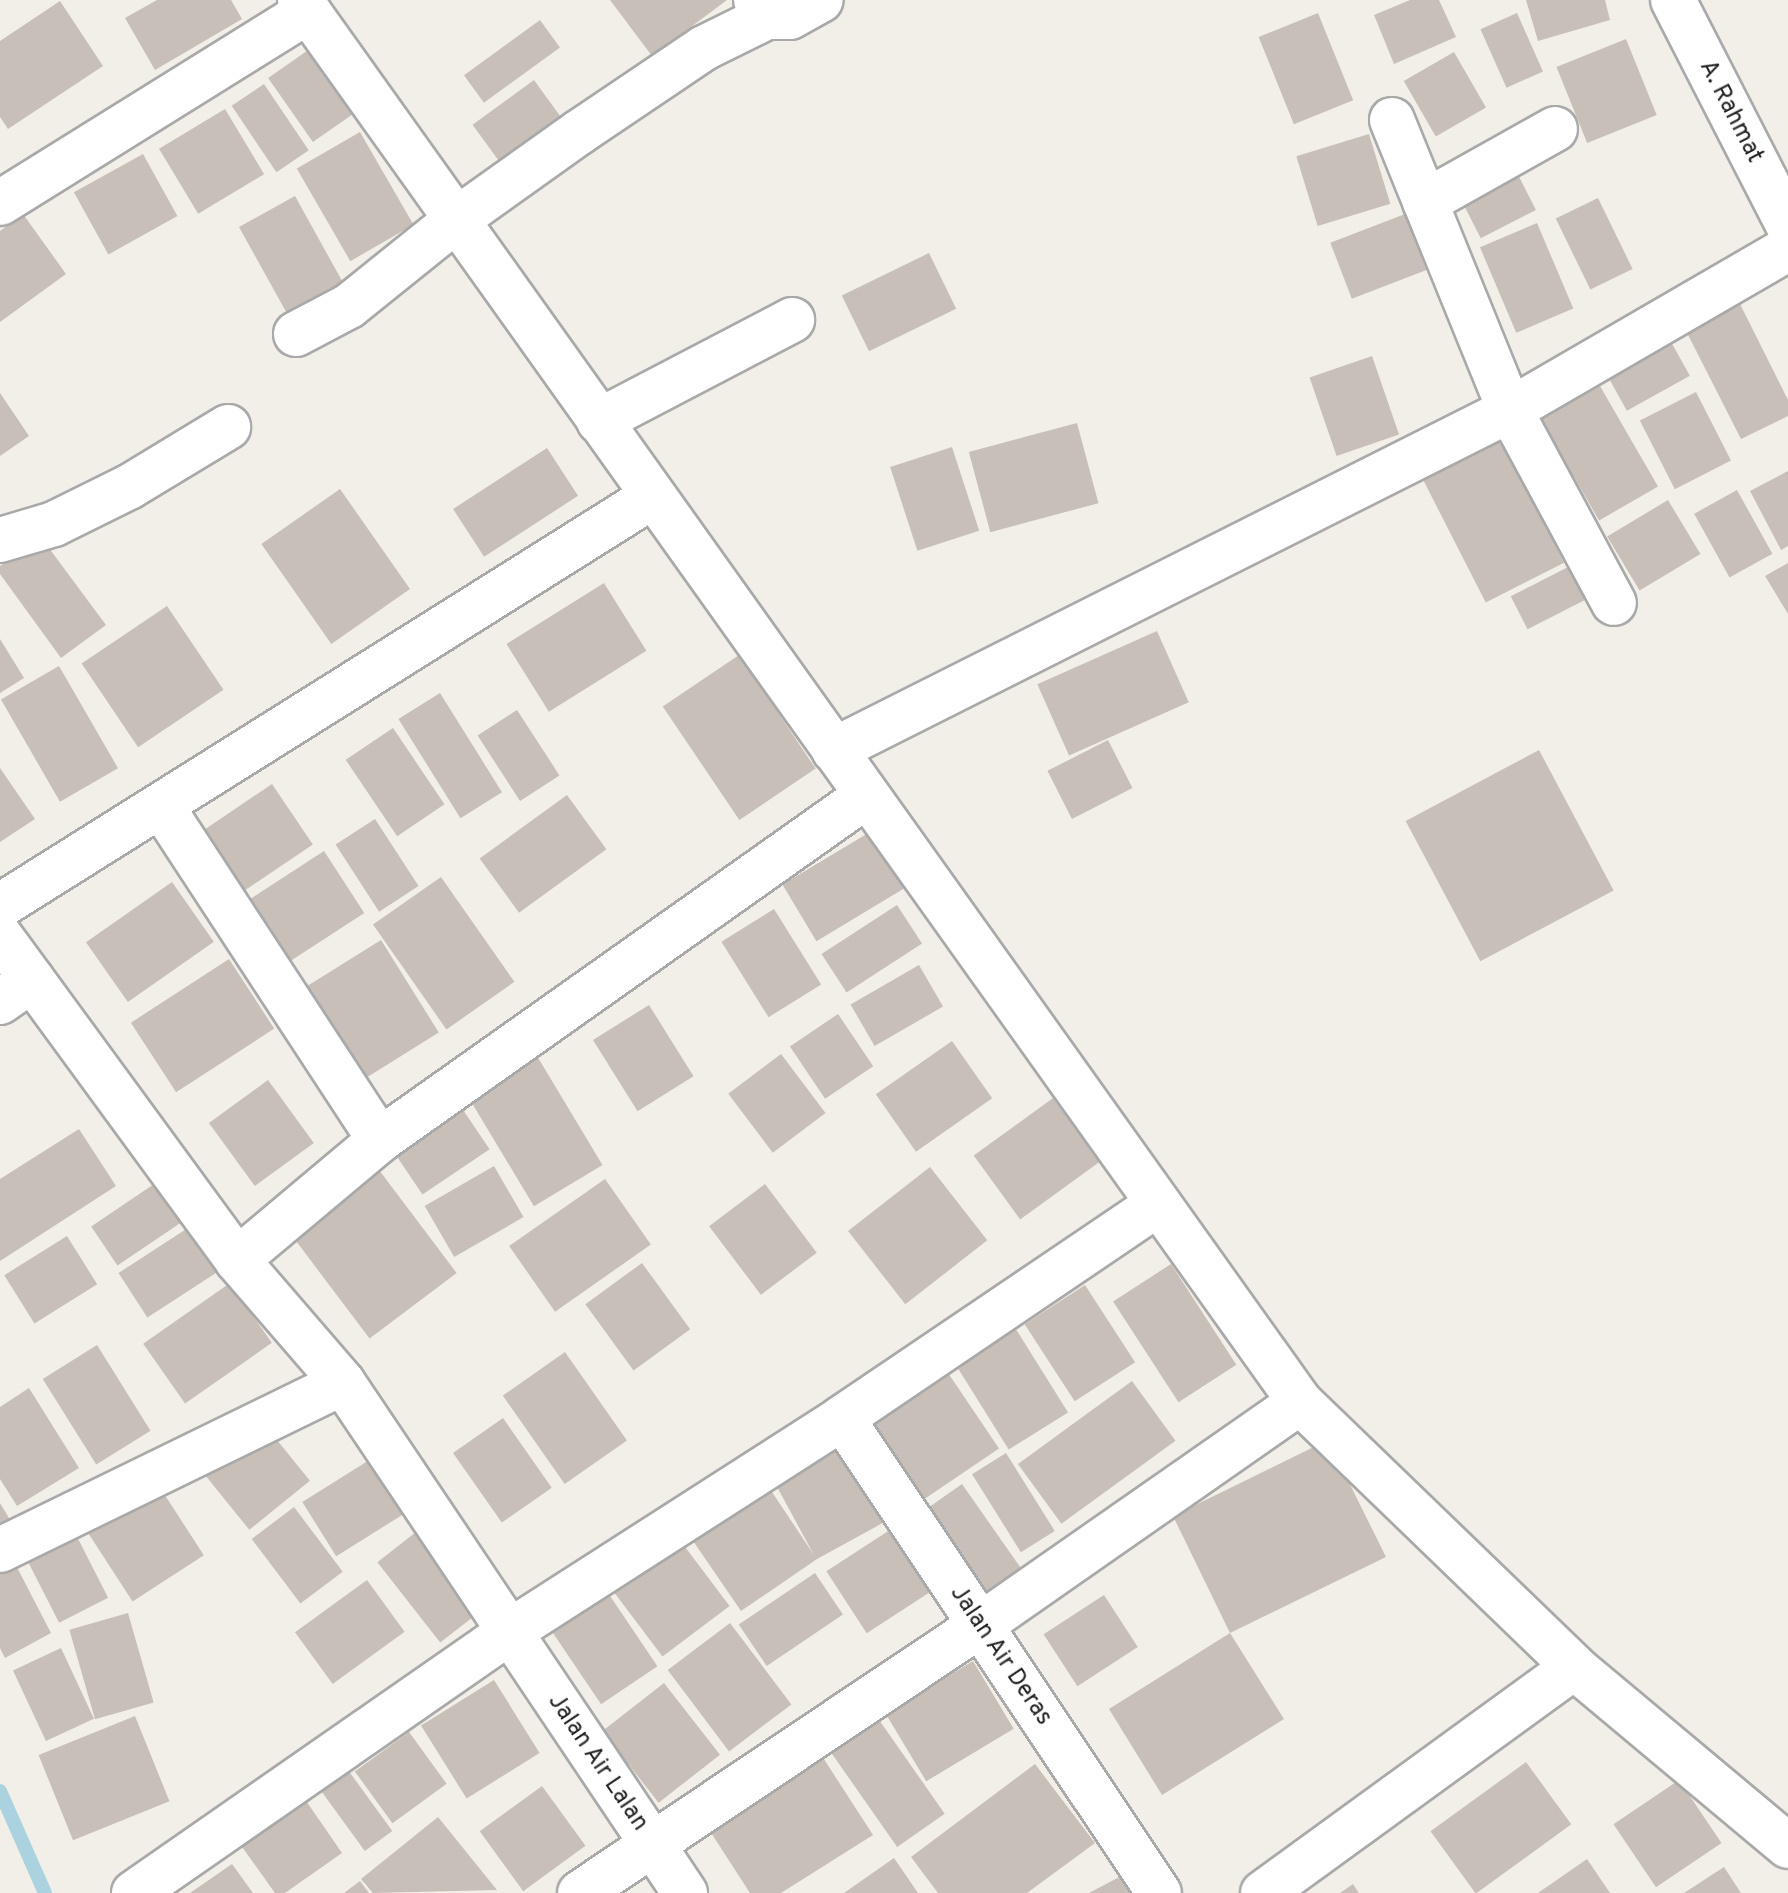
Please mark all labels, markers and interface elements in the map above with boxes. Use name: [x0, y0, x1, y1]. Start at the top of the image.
street label: A. Rahmat: [1692, 56, 1768, 168]
street label: Jalan Air Deras: [942, 1580, 1058, 1732]
street label: Jalan Air Lalan: [540, 1689, 654, 1837]

